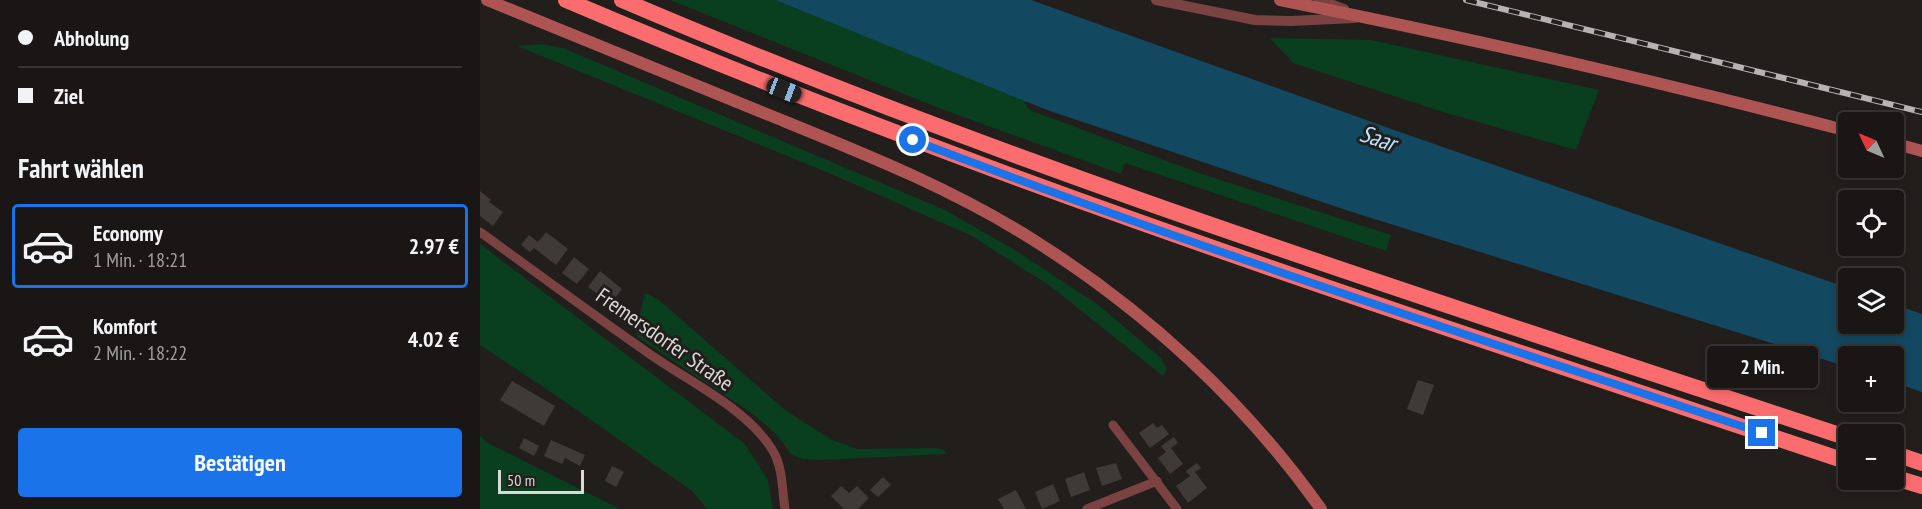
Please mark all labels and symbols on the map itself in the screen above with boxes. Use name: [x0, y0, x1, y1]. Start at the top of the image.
car: [764, 75, 804, 105]
north arrow: [1838, 112, 1904, 178]
water label: Saar: [1356, 117, 1403, 160]
route start: [899, 126, 926, 153]
street label: Fremersdorfer Straße: [591, 281, 739, 397]
callout: 2 Min.: [1706, 346, 1818, 388]
route end: [1748, 419, 1775, 446]
scale bar: [498, 467, 584, 494]

